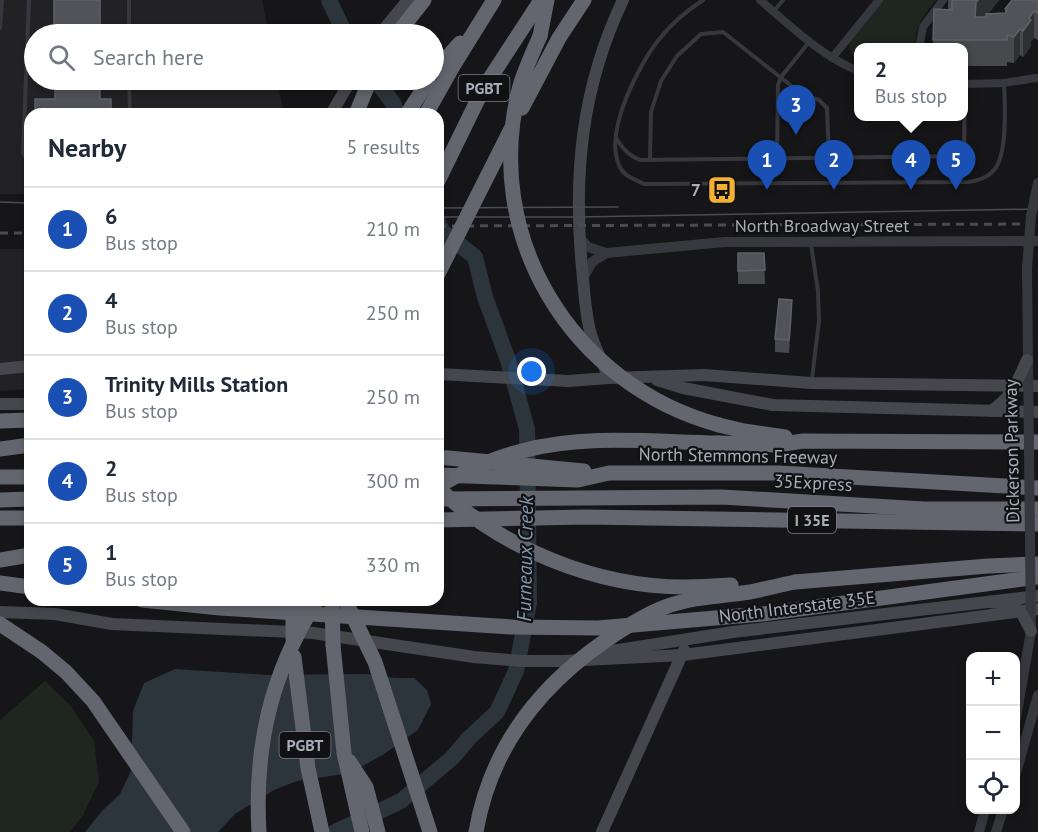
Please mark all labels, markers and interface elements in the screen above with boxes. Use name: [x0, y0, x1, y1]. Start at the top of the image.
search box: [24, 24, 444, 90]
icon: search: [45, 41, 78, 74]
text: Search here: [93, 43, 204, 71]
popup: [854, 43, 968, 121]
text: 2: [875, 55, 887, 83]
road number: PGBT: [458, 75, 510, 101]
text: Bus stop: [875, 83, 947, 109]
pin: 3: [776, 86, 816, 135]
text: Nearby: [48, 131, 126, 164]
text: 5 results: [347, 134, 420, 160]
pin: 1: [748, 140, 786, 190]
pin: 2: [814, 140, 854, 190]
pin: 4: [892, 140, 930, 190]
pin: 5: [936, 140, 976, 190]
bus stop icon: 7: [706, 174, 738, 206]
place label: 7: [691, 178, 701, 201]
text: 6: [105, 202, 117, 230]
street label: North Broadway Street: [735, 214, 909, 237]
text: 1: [62, 216, 73, 242]
text: 210 m: [366, 216, 420, 242]
text: Bus stop: [105, 230, 178, 256]
text: 4: [105, 286, 117, 314]
text: 2: [62, 300, 73, 326]
text: 250 m: [366, 300, 420, 326]
text: Bus stop: [105, 314, 178, 340]
your location: [517, 357, 546, 386]
text: Trinity Mills Station: [105, 370, 288, 398]
street label: Dickerson Parkway: [999, 378, 1024, 523]
text: 3: [62, 384, 73, 410]
text: 250 m: [366, 384, 420, 410]
text: Bus stop: [105, 398, 178, 424]
street label: North Stemmons Freeway: [638, 442, 838, 469]
text: 2: [105, 454, 117, 482]
text: 4: [62, 468, 73, 494]
text: 300 m: [366, 468, 420, 494]
street label: 35Express: [773, 469, 853, 496]
text: Bus stop: [105, 482, 178, 508]
water label: Furneaux Creek: [511, 495, 539, 622]
road number: I 35E: [788, 507, 836, 533]
text: 1: [105, 538, 117, 566]
text: 5: [62, 552, 73, 578]
text: 330 m: [366, 552, 420, 578]
text: Bus stop: [105, 566, 178, 592]
street label: North Interstate 35E: [718, 586, 876, 627]
map controls: [966, 652, 1020, 814]
button: +: [966, 652, 1020, 706]
button: −: [966, 706, 1020, 760]
road number: PGBT: [280, 732, 330, 758]
button: locate: [966, 760, 1020, 814]

